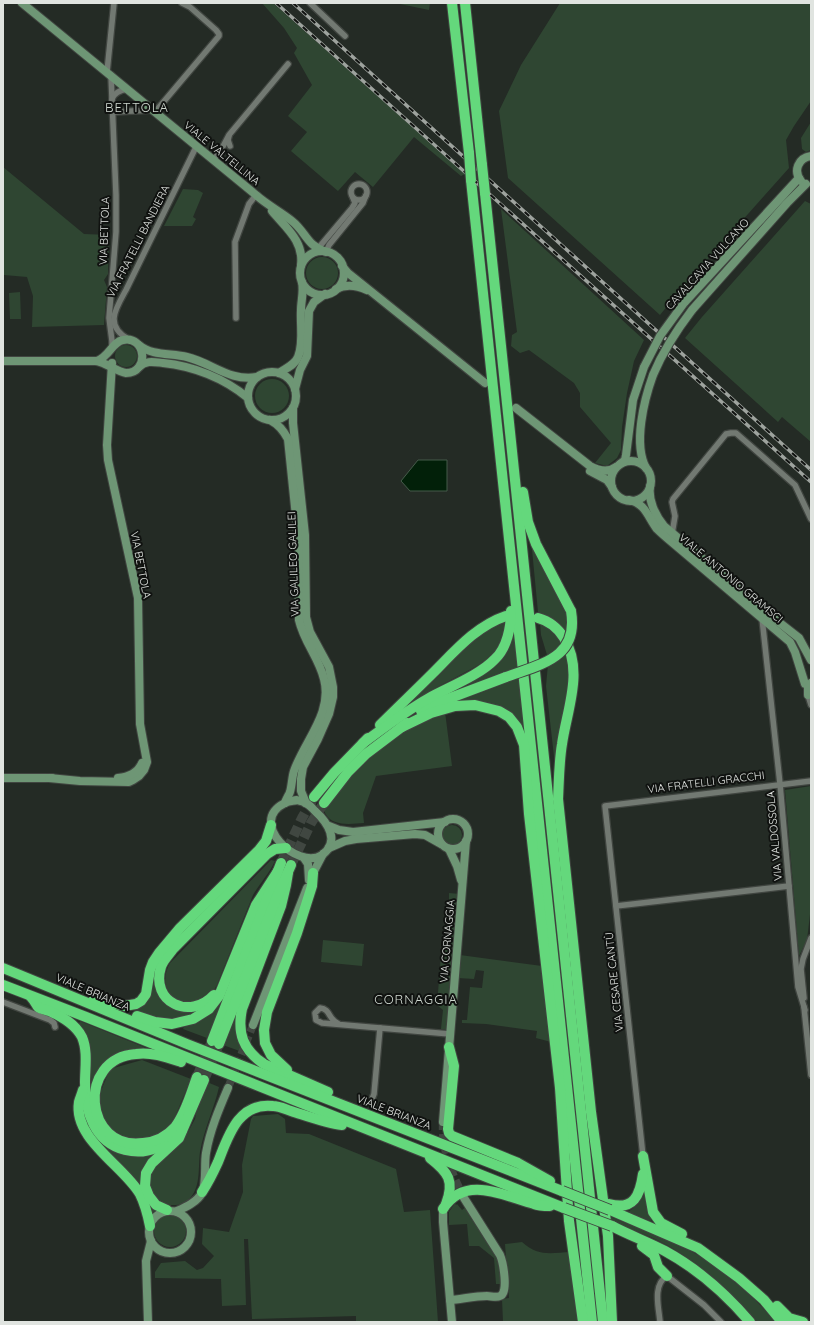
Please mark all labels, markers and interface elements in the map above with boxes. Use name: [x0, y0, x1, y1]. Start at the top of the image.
district label: BETTOLA: [105, 99, 169, 115]
street label: VIALE VALTELLINA: [181, 118, 263, 188]
street label: VIA FRATELLI BANDIERA: [104, 182, 172, 300]
street label: VIA BETTOLA: [96, 197, 112, 265]
street label: CAVALCAVIA VULCANO: [662, 215, 752, 313]
street label: VIA GALILEO GALILEI: [284, 511, 302, 617]
street label: VIA BETTOLA: [128, 530, 154, 600]
street label: VIALE ANTONIO GRAMSCI: [676, 530, 786, 626]
street label: VIA FRATELLI GRACCHI: [647, 768, 765, 796]
street label: VIA VALDOSSOLA: [763, 790, 785, 882]
street label: VIA CORNAGGIA: [436, 899, 458, 983]
street label: VIA CESARE CANTÙ: [602, 931, 626, 1033]
street label: VIALE BRIANZA: [54, 970, 132, 1014]
district label: CORNAGGIA: [374, 991, 458, 1007]
street label: VIALE BRIANZA: [355, 1091, 433, 1133]

